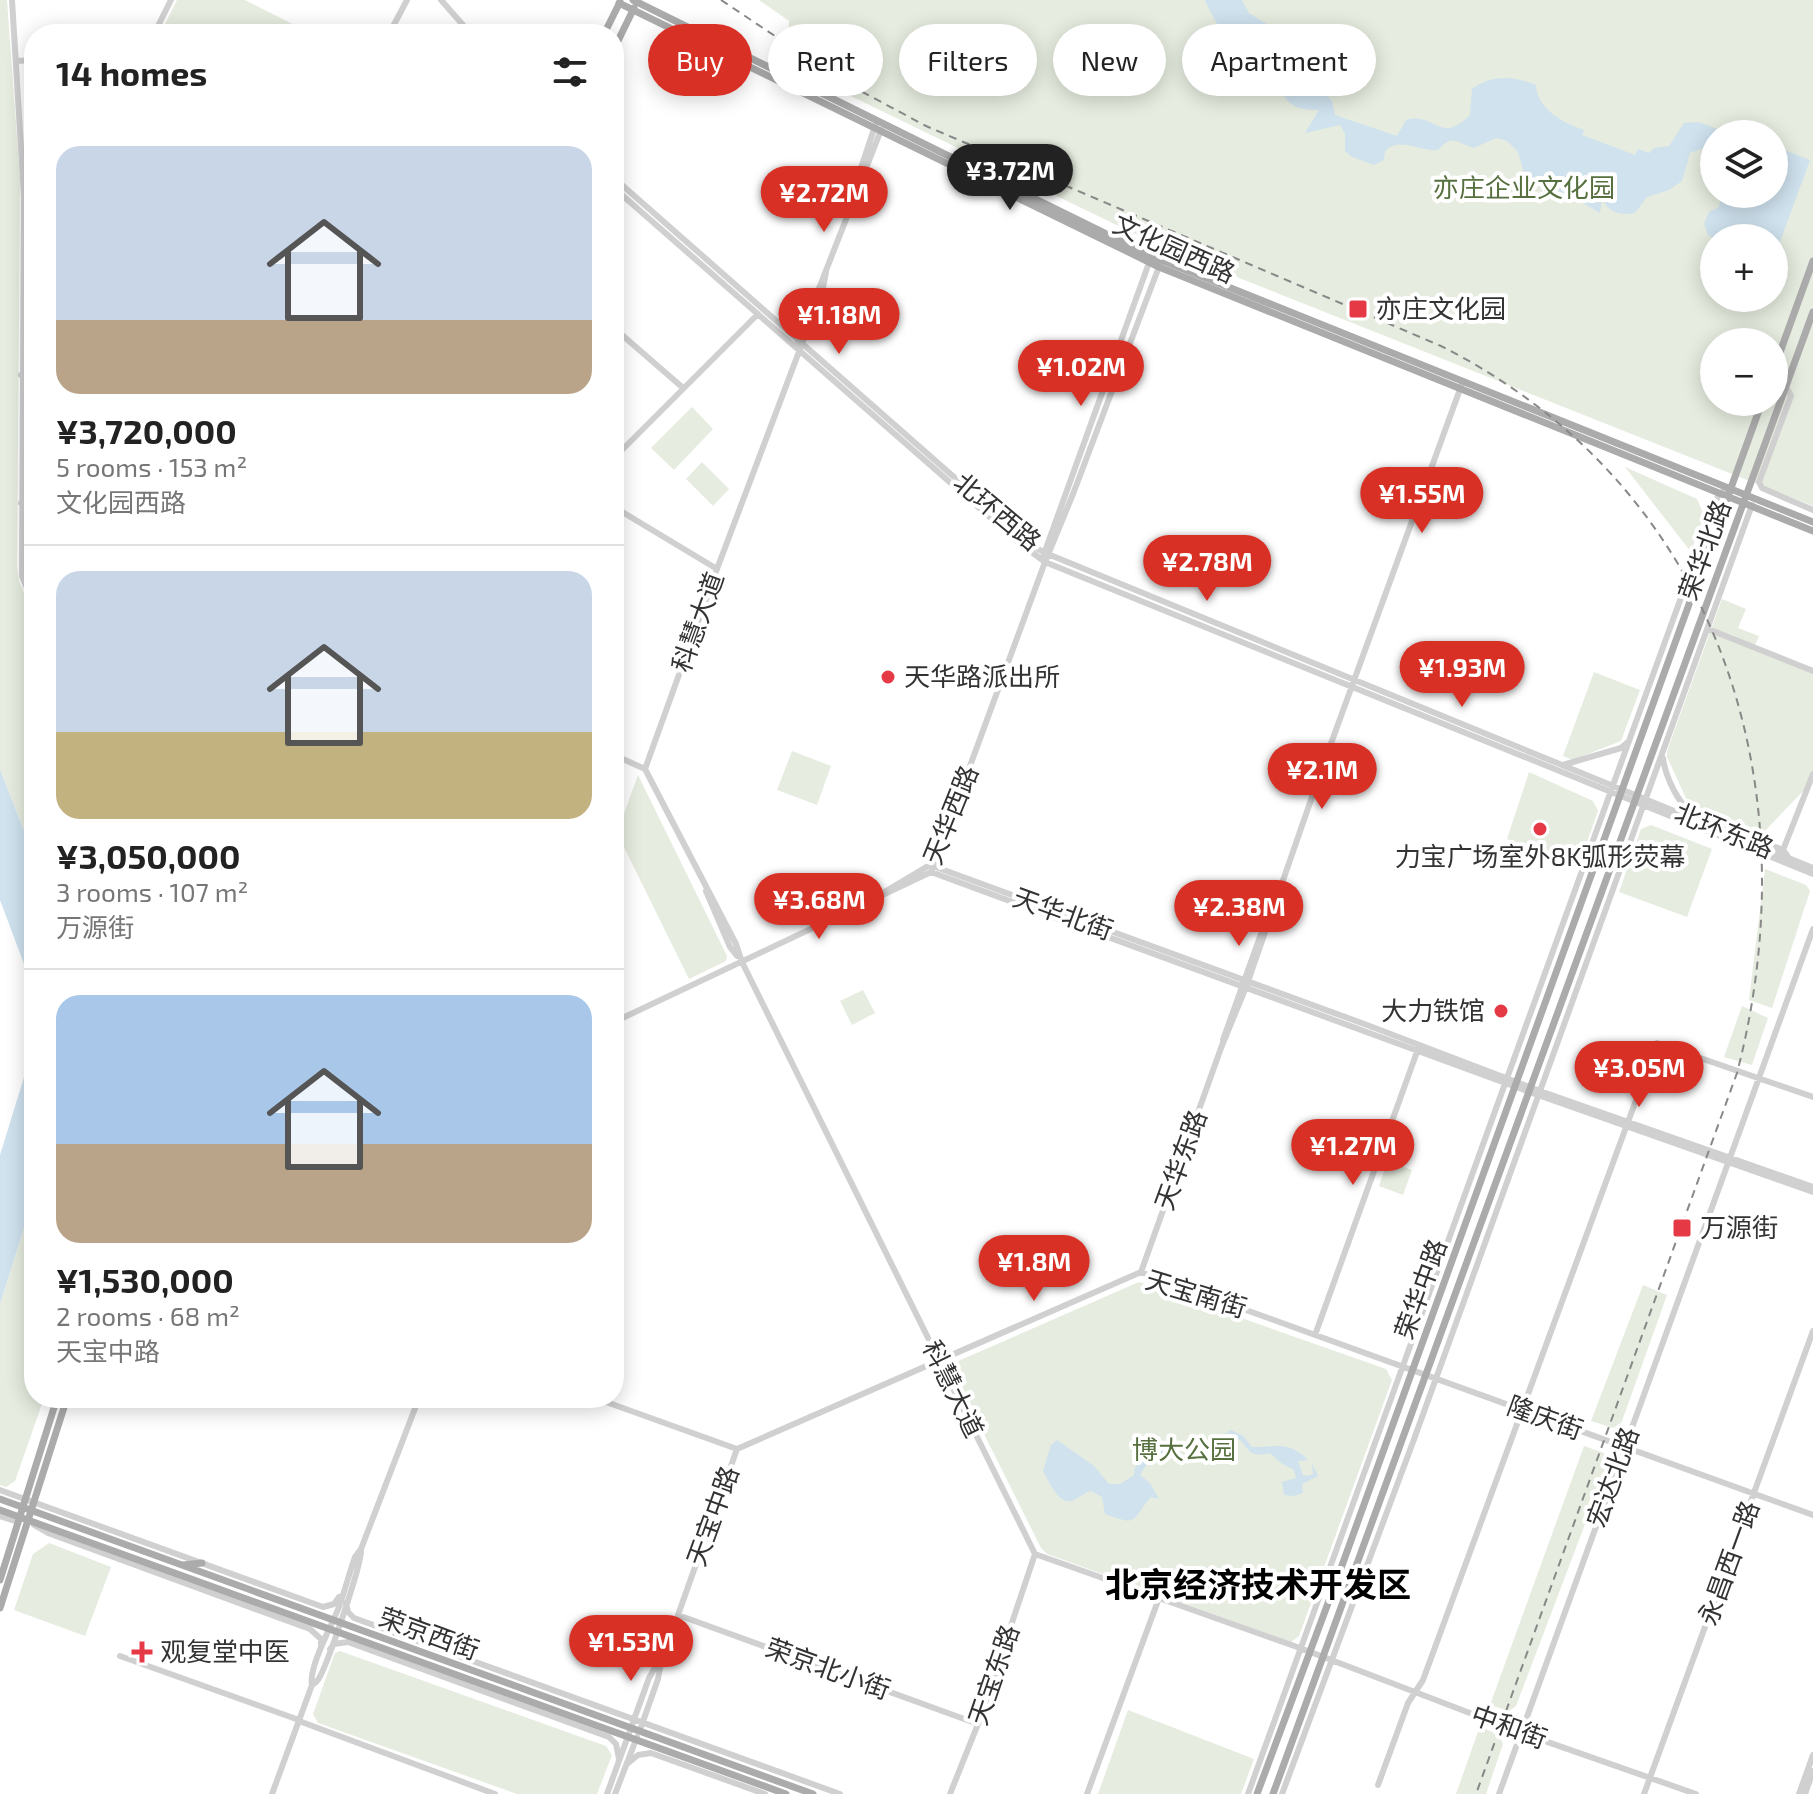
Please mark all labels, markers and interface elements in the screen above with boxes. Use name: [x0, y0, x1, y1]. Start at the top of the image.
chip: Buy: [648, 24, 752, 96]
chip: Rent: [768, 24, 883, 96]
chip: Filters: [899, 24, 1037, 96]
chip: New: [1053, 24, 1166, 96]
chip: Apartment: [1182, 24, 1376, 96]
icon: filters: [548, 50, 592, 94]
text: 14 homes: [56, 52, 207, 93]
map controls: [1700, 120, 1788, 416]
button: layers: [1700, 120, 1788, 208]
pin: ¥3.72M: [945, 144, 1075, 212]
text: ¥3.72M: [965, 154, 1055, 185]
pin: ¥2.72M: [759, 166, 889, 234]
park label: 亦庄企业文化园: [1433, 171, 1615, 202]
text: ¥2.72M: [779, 176, 869, 207]
icon: home: [252, 198, 396, 342]
street label: 文化园西路: [1109, 207, 1240, 288]
button: +: [1700, 224, 1788, 312]
pin: ¥1.18M: [774, 288, 904, 356]
place label: 亦庄文化园: [1376, 292, 1506, 323]
text: ¥1.18M: [797, 298, 881, 329]
marker: 亦庄文化园: [1347, 298, 1369, 320]
button: −: [1700, 328, 1788, 416]
pin: ¥1.02M: [1016, 340, 1146, 408]
text: ¥1.02M: [1036, 350, 1126, 381]
text: ¥3,720,000: [56, 410, 237, 451]
text: 5 rooms · 153 m²: [56, 451, 247, 482]
street label: 北环西路: [948, 466, 1048, 556]
pin: ¥1.55M: [1357, 467, 1487, 535]
text: ¥1.55M: [1378, 477, 1466, 508]
text: 文化园西路: [56, 486, 186, 517]
street label: 荣华北路: [1671, 495, 1736, 604]
pin: ¥2.78M: [1142, 535, 1272, 603]
text: ¥2.78M: [1161, 545, 1253, 576]
street label: 科慧大道: [664, 567, 729, 676]
icon: home: [252, 623, 396, 767]
pin: ¥1.93M: [1397, 641, 1527, 709]
text: ¥1.93M: [1418, 651, 1506, 682]
place label: 天华路派出所: [904, 660, 1060, 691]
marker: 天华路派出所: [879, 668, 897, 686]
pin: ¥2.1M: [1266, 743, 1378, 811]
text: ¥2.1M: [1286, 753, 1358, 784]
street label: 天华西路: [916, 760, 983, 868]
street label: 北环东路: [1671, 796, 1779, 863]
marker: 力宝广场室外8K弧形荧幕: [1531, 820, 1549, 838]
text: ¥3,050,000: [56, 835, 240, 876]
place label: 力宝广场室外8K弧形荧幕: [1394, 840, 1686, 871]
pin: ¥3.68M: [754, 873, 884, 941]
text: 3 rooms · 107 m²: [56, 876, 248, 907]
street label: 天华北街: [1009, 880, 1118, 945]
pin: ¥2.38M: [1174, 880, 1304, 948]
text: ¥3.68M: [772, 883, 866, 914]
text: ¥2.38M: [1192, 890, 1286, 921]
text: 万源街: [56, 911, 134, 942]
place label: 大力铁馆: [1381, 994, 1485, 1025]
marker: 大力铁馆: [1492, 1002, 1510, 1020]
pin: ¥3.05M: [1574, 1041, 1704, 1109]
icon: home: [252, 1047, 396, 1191]
text: ¥3.05M: [1593, 1051, 1685, 1082]
street label: 天华东路: [1147, 1105, 1212, 1214]
pin: ¥1.27M: [1288, 1119, 1418, 1187]
text: ¥1.27M: [1309, 1129, 1397, 1160]
place label: 万源街: [1700, 1211, 1778, 1242]
marker: 万源街: [1671, 1217, 1693, 1239]
street label: 荣华中路: [1387, 1234, 1452, 1343]
pin: ¥1.8M: [978, 1235, 1090, 1303]
text: ¥1.8M: [997, 1245, 1071, 1276]
text: ¥1,530,000: [56, 1259, 234, 1300]
street label: 天宝南街: [1142, 1263, 1251, 1323]
text: 2 rooms · 68 m²: [56, 1300, 240, 1331]
text: 天宝中路: [56, 1335, 160, 1366]
street label: 科慧大道: [918, 1335, 991, 1442]
street label: 隆庆街: [1504, 1389, 1587, 1444]
street label: 宏达北路: [1579, 1422, 1644, 1531]
park label: 博大公园: [1132, 1433, 1236, 1464]
street label: 天宝中路: [679, 1461, 744, 1570]
street label: 永昌西一路: [1691, 1496, 1764, 1629]
district label: 北京经济技术开发区: [1105, 1563, 1411, 1604]
street label: 荣京西街: [375, 1600, 484, 1665]
pin: ¥1.53M: [566, 1615, 696, 1683]
street label: 天宝东路: [961, 1620, 1024, 1729]
text: ¥1.53M: [587, 1625, 675, 1656]
street label: 荣京北小街: [762, 1631, 895, 1704]
place label: 观复堂中医: [160, 1635, 290, 1666]
marker: 观复堂中医: [131, 1641, 153, 1663]
street label: 中和街: [1468, 1698, 1551, 1753]

